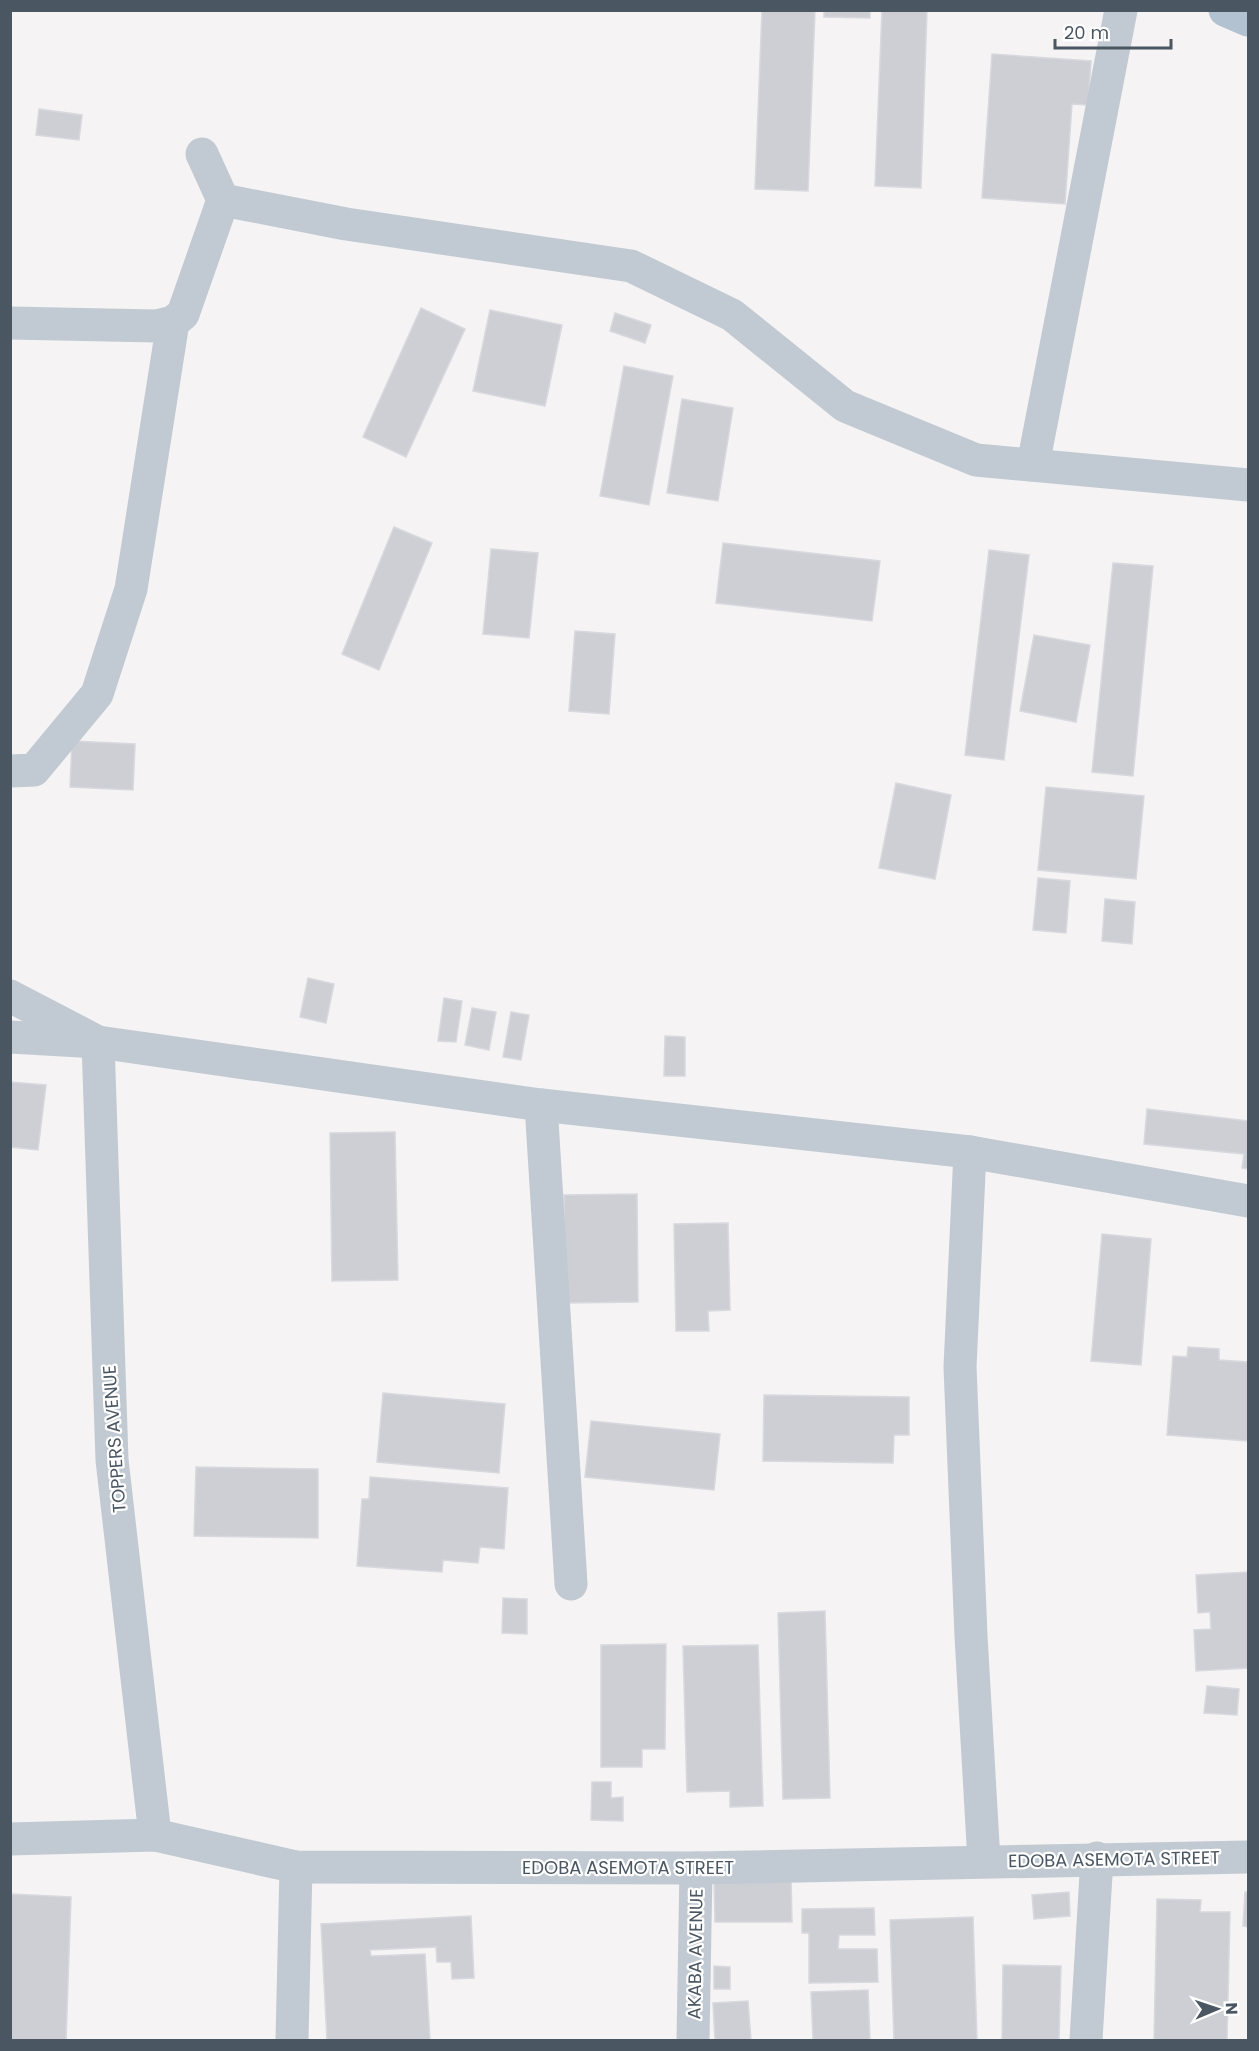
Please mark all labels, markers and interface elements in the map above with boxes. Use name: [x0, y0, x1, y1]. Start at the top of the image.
scale bar: [1055, 12, 1170, 50]
text: 20 m: [1064, 20, 1109, 45]
street label: TOPPERS AVENUE: [96, 1364, 132, 1514]
street label: EDOBA ASEMOTA STREET: [1008, 1845, 1220, 1873]
street label: EDOBA ASEMOTA STREET: [522, 1855, 734, 1880]
street label: AKABA AVENUE: [681, 1888, 709, 2020]
north arrow: [1187, 1979, 1247, 2039]
text: N: [1220, 2002, 1243, 2015]

